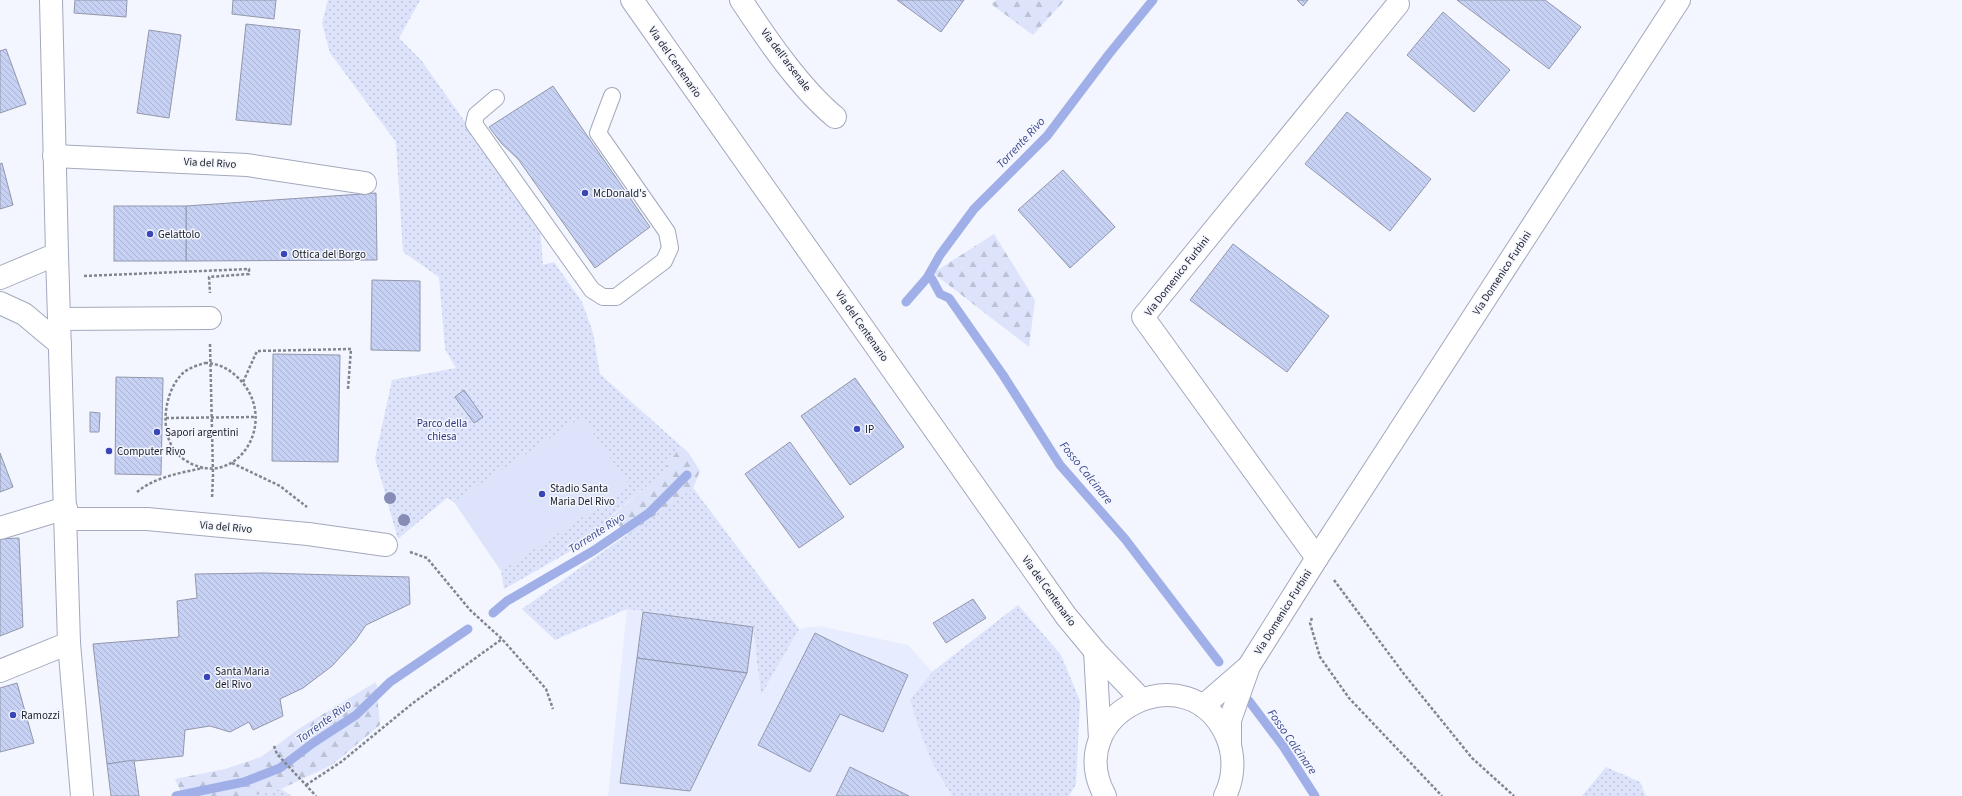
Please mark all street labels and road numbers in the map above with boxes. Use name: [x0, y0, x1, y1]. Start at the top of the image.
street label: Via del Centenario: [645, 23, 705, 101]
street label: Via dell'arsenale: [757, 25, 815, 95]
street label: Via del Rivo: [183, 154, 237, 172]
street label: Via Domenico Furbini: [1469, 228, 1535, 318]
street label: Via Domenico Furbini: [1141, 233, 1213, 319]
street label: Via del Centenario: [832, 287, 892, 365]
street label: Via del Rivo: [199, 517, 253, 537]
street label: Via del Centenario: [1018, 553, 1080, 629]
street label: Via Domenico Furbini: [1251, 567, 1315, 657]

